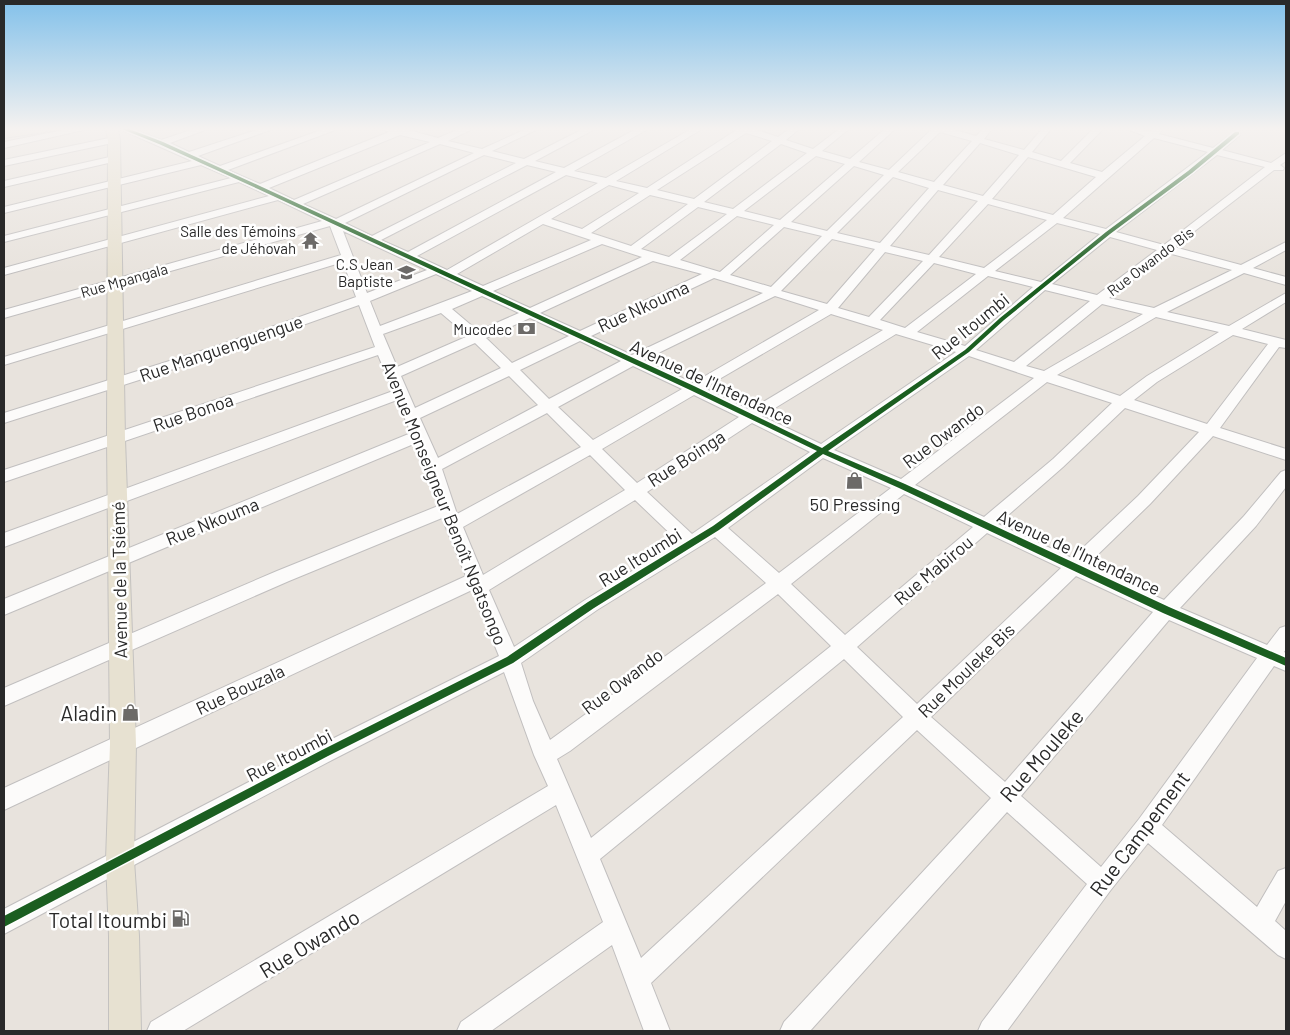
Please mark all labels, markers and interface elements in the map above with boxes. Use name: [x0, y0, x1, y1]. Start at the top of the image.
place label: Salle des Témoins de Jéhovah: [180, 222, 296, 257]
street label: Rue Owando Bis: [1103, 223, 1197, 299]
temple icon: Salle des Témoins de Jéhovah: [300, 230, 320, 250]
place label: C.S Jean Baptiste: [336, 255, 393, 290]
street label: Rue Mpangala: [78, 259, 170, 301]
school or university icon: C.S Jean Baptiste: [397, 263, 417, 283]
street label: Rue Nkouma: [594, 275, 692, 337]
street label: Rue Itoumbi: [927, 288, 1013, 364]
street label: Rue Manguenguengue: [136, 310, 306, 386]
bank icon: Mucodec: [516, 319, 536, 339]
place label: Mucodec: [453, 320, 512, 338]
street label: Avenue de l'Intendance: [627, 334, 797, 430]
street label: Avenue Monseigneur Benoît Ngatsongo: [378, 358, 512, 648]
street label: Rue Bonoa: [150, 388, 236, 436]
street label: Rue Owando: [898, 397, 988, 473]
street label: Rue Boinga: [643, 425, 729, 491]
shop icon: 50 Pressing: [845, 471, 865, 491]
street label: Rue Nkouma: [162, 492, 262, 550]
place label: 50 Pressing: [810, 493, 900, 515]
street label: Avenue de la Tsiémé: [107, 501, 131, 659]
street label: Avenue de l'Intendance: [994, 504, 1164, 600]
street label: Rue Itoumbi: [595, 523, 685, 591]
street label: Rue Mabirou: [889, 531, 977, 609]
street label: Rue Mouleke Bis: [913, 618, 1019, 722]
street label: Rue Owando: [577, 643, 667, 719]
street label: Rue Bouzala: [192, 659, 288, 719]
place label: Aladin: [61, 700, 117, 725]
shop icon: Aladin: [121, 702, 141, 722]
street label: Rue Mouleke: [994, 704, 1088, 806]
street label: Rue Itoumbi: [242, 724, 336, 786]
street label: Rue Campement: [1084, 765, 1194, 901]
street label: Rue Owando: [254, 903, 364, 983]
place label: Total Itoumbi: [48, 907, 167, 932]
fuel station icon: Total Itoumbi: [171, 909, 191, 929]

